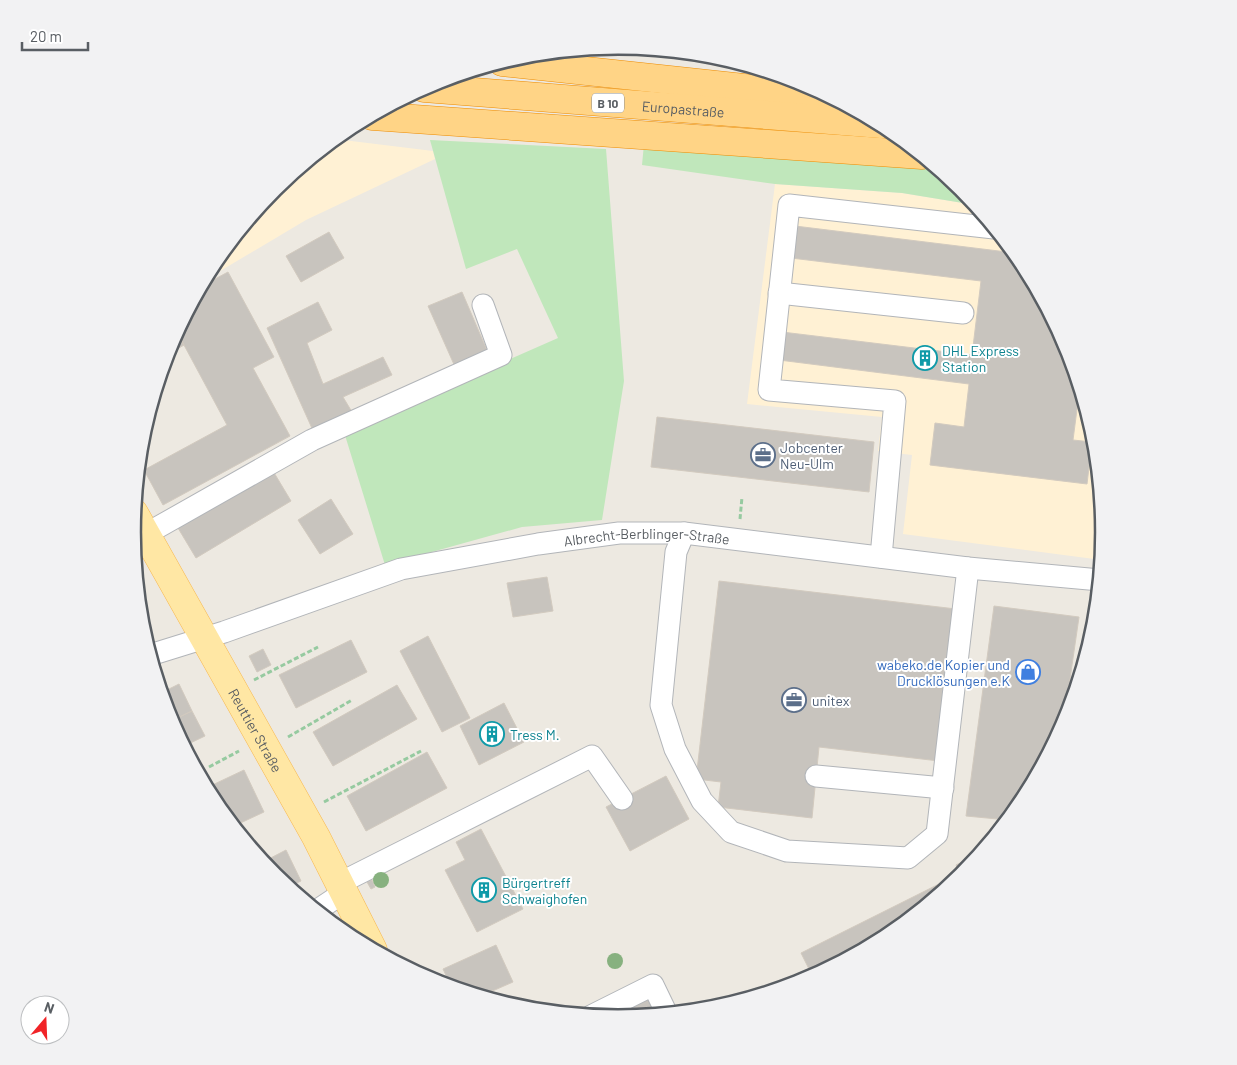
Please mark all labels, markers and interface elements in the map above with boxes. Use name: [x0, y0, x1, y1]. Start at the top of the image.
scale bar: [22, 20, 89, 52]
text: 20 m: [30, 27, 62, 45]
road number: B 10: [592, 94, 624, 112]
street label: Europastraße: [641, 97, 725, 120]
place label: DHL Express Station: [942, 342, 1019, 375]
building icon: DHL Express Station: [912, 345, 938, 371]
place label: Jobcenter Neu-Ulm: [780, 439, 843, 472]
office icon: Jobcenter Neu-Ulm: [750, 442, 776, 468]
street label: Albrecht-Berblinger-Straße: [563, 524, 731, 549]
place label: wabeko.de Kopier und Drucklösungen e.K: [877, 656, 1010, 689]
shop icon: wabeko.de Kopier und Drucklösungen e.K: [1015, 659, 1041, 685]
street label: Reuttier Straße: [226, 685, 286, 775]
office icon: unitex: [781, 687, 807, 713]
place label: unitex: [812, 692, 850, 709]
building icon: Tress M.: [479, 721, 505, 747]
place label: Tress M.: [510, 726, 560, 743]
place label: Bürgertreff Schwaighofen: [502, 874, 587, 907]
building icon: Bürgertreff Schwaighofen: [471, 877, 497, 903]
north arrow: [20, 995, 70, 1045]
text: N: [42, 998, 57, 1017]

